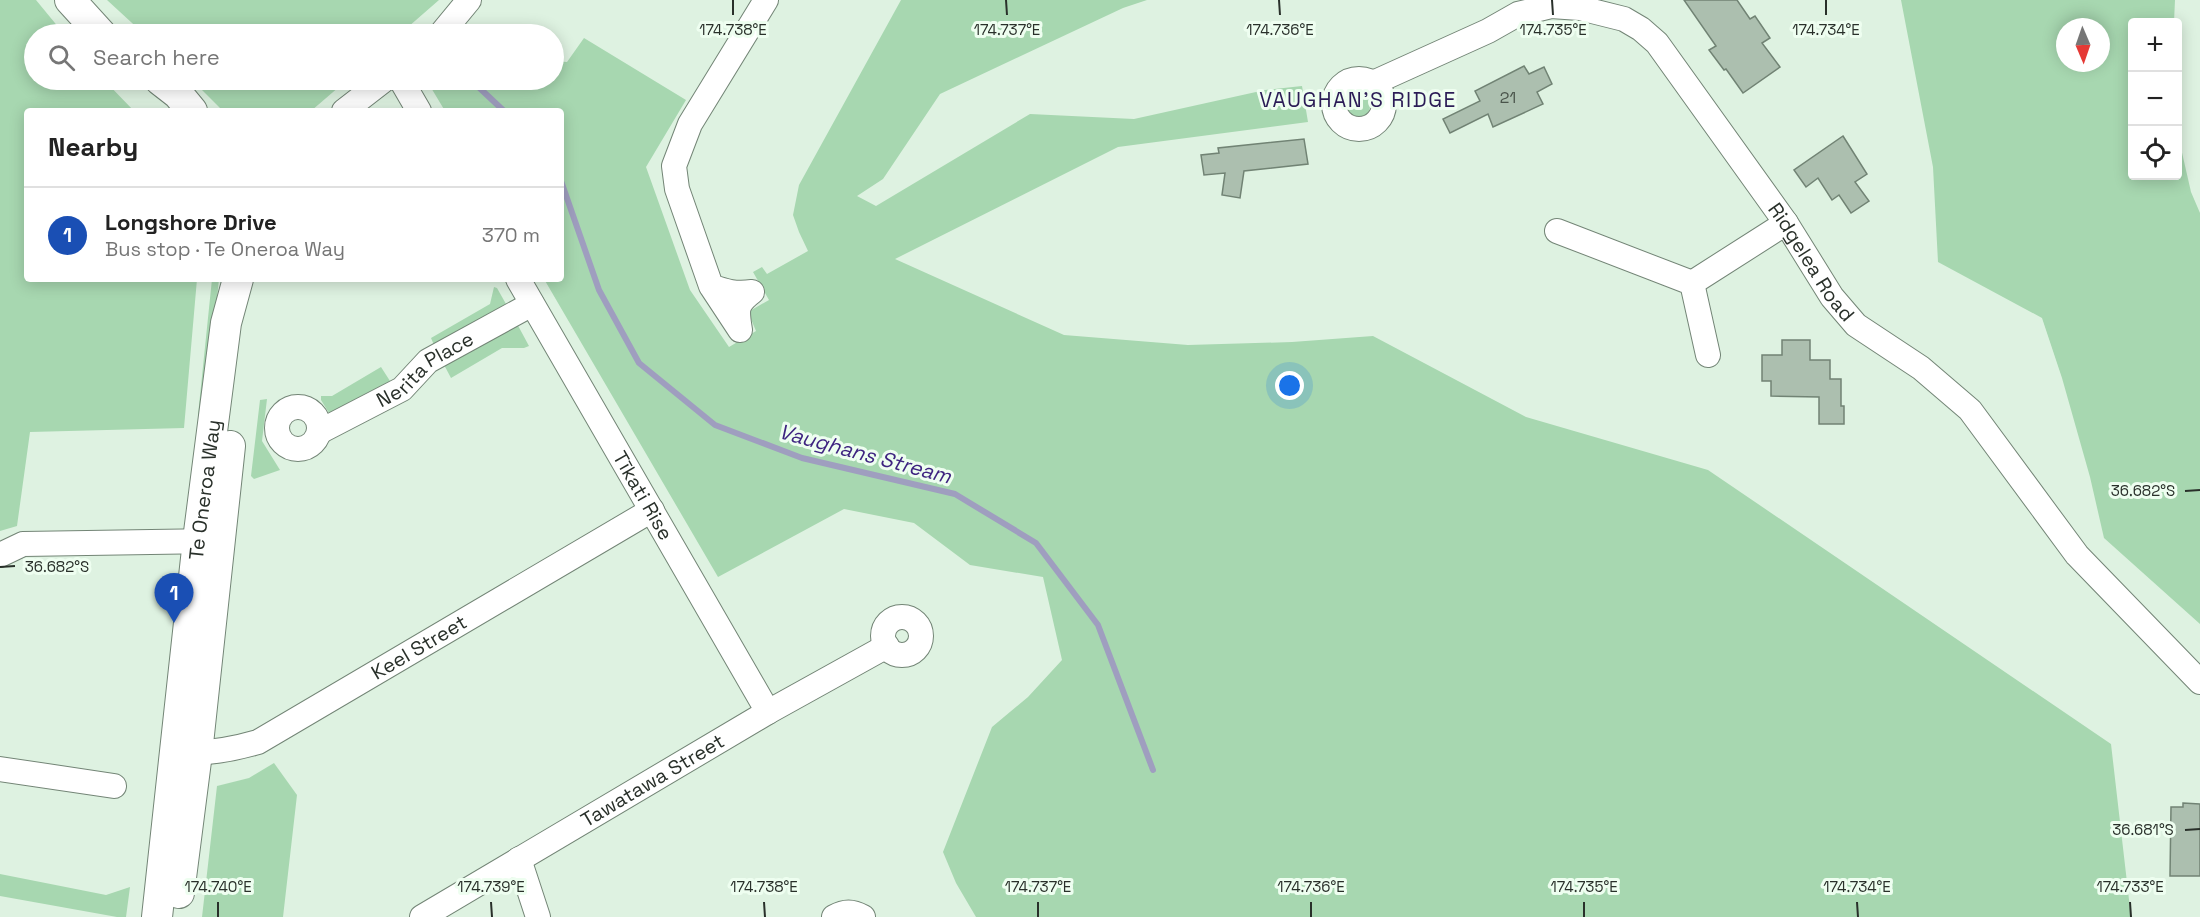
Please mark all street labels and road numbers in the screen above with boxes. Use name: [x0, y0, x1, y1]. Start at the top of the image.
street label: Ridgelea Road: [1762, 197, 1860, 327]
street label: Nerita Place: [372, 326, 478, 413]
street label: Te Oneroa Way: [183, 418, 226, 561]
street label: Tīkati Rise: [607, 446, 679, 545]
street label: Keel Street: [366, 609, 472, 685]
street label: Tawatawa Street: [576, 728, 729, 833]

